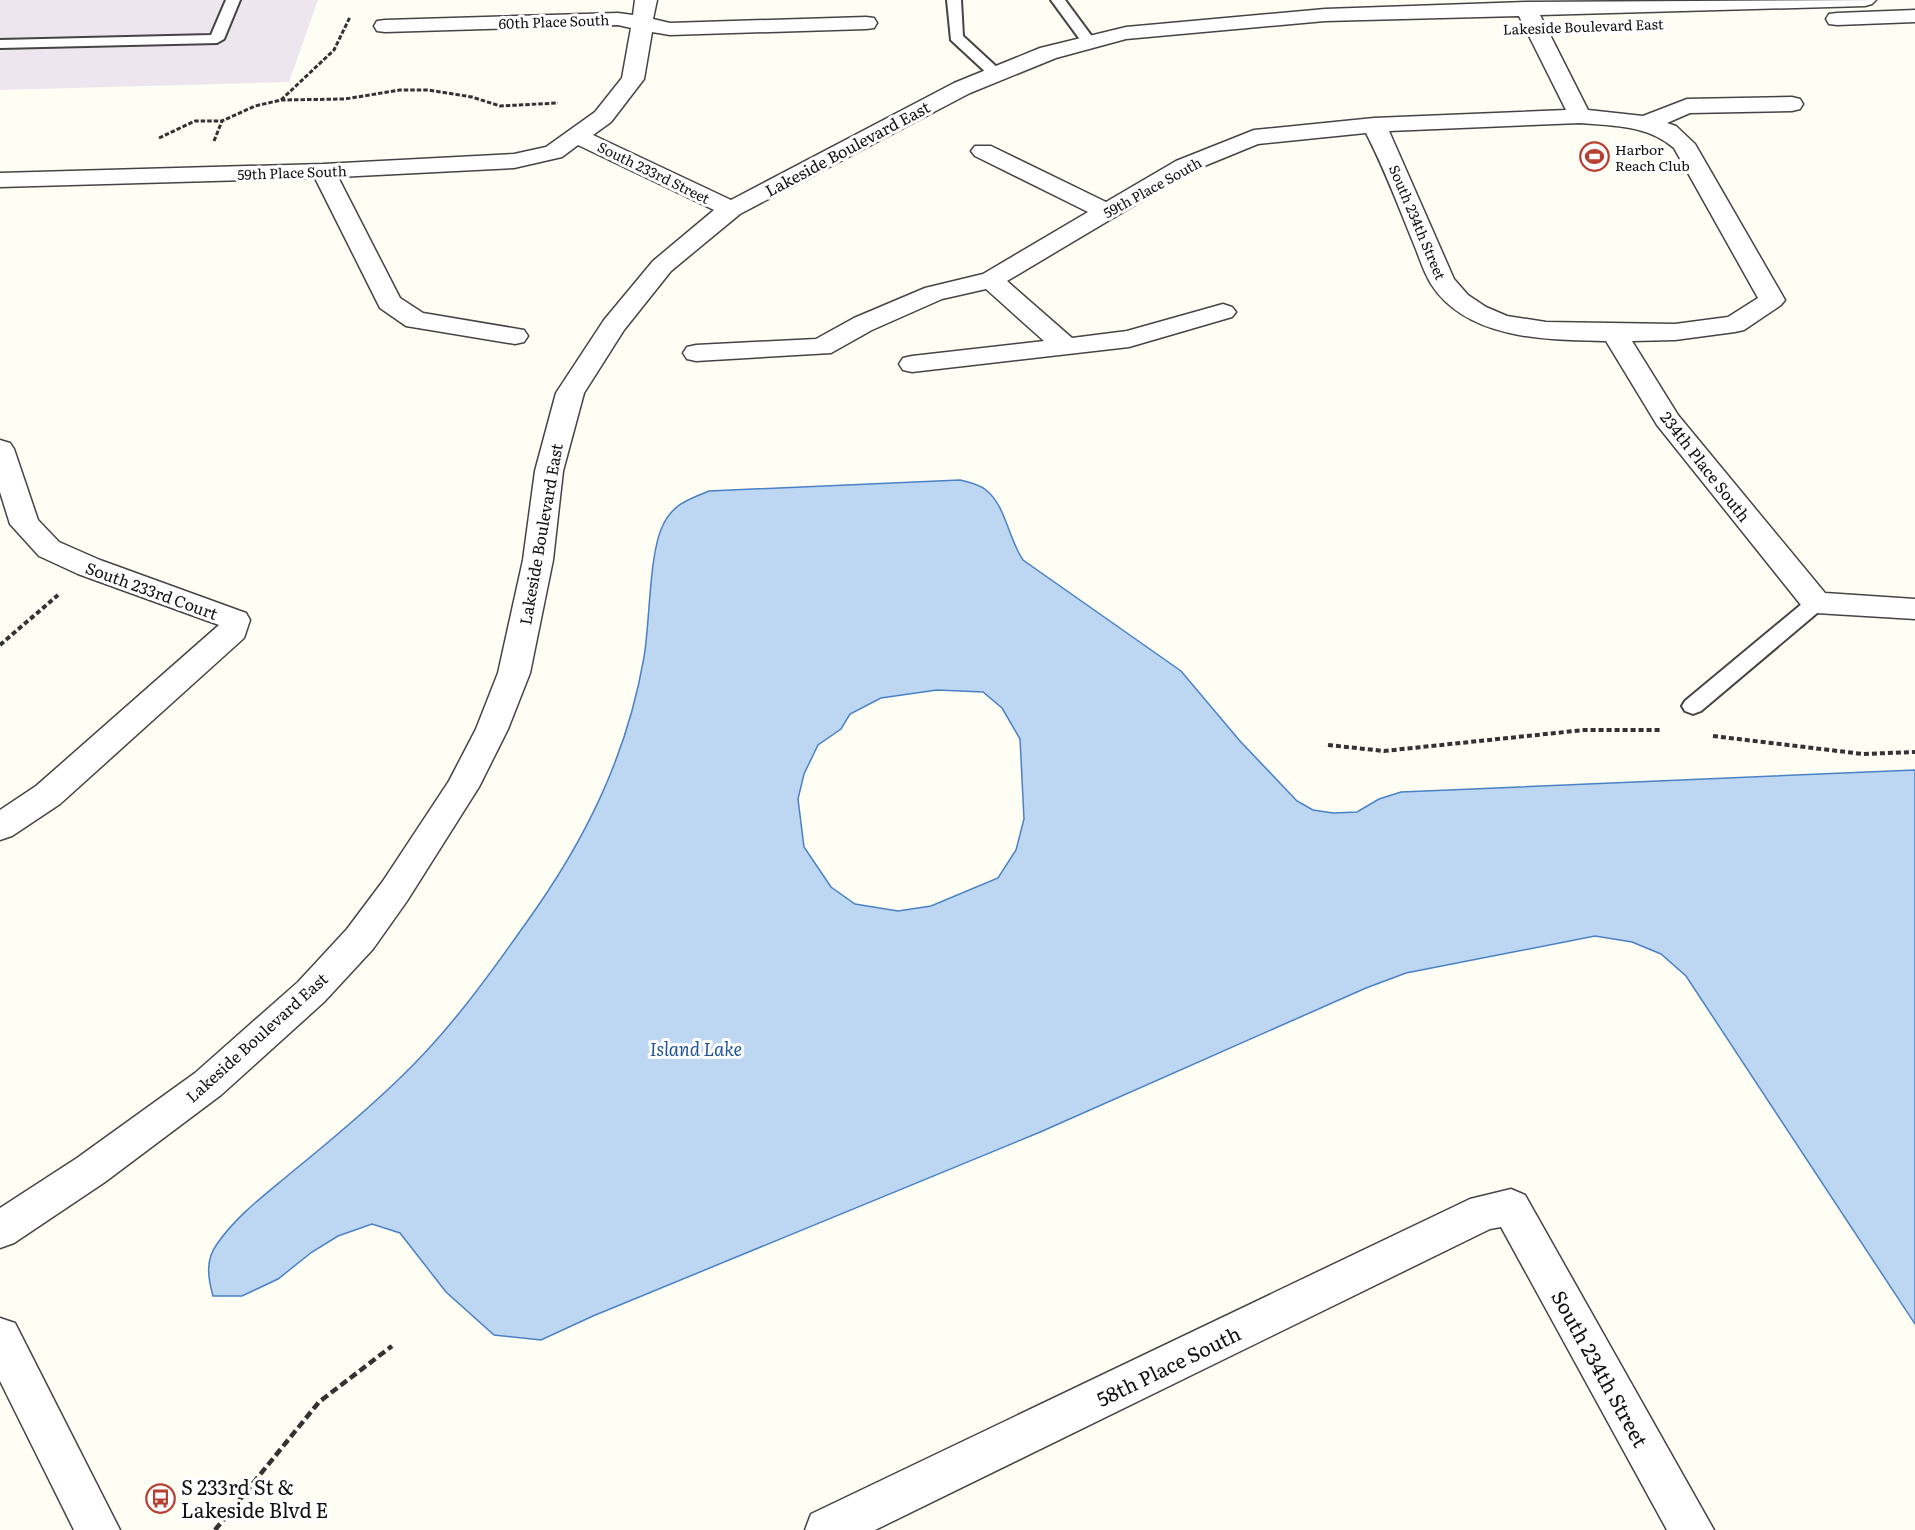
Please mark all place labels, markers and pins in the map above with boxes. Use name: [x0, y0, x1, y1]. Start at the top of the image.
place label: Harbor Reach Club: [1615, 139, 1690, 175]
sports icon: Harbor Reach Club: [1578, 141, 1610, 173]
place label: S 233rd St & Lakeside Blvd E: [181, 1471, 328, 1524]
bus stop icon: S 233rd St & Lakeside Blvd E: [144, 1482, 176, 1514]

